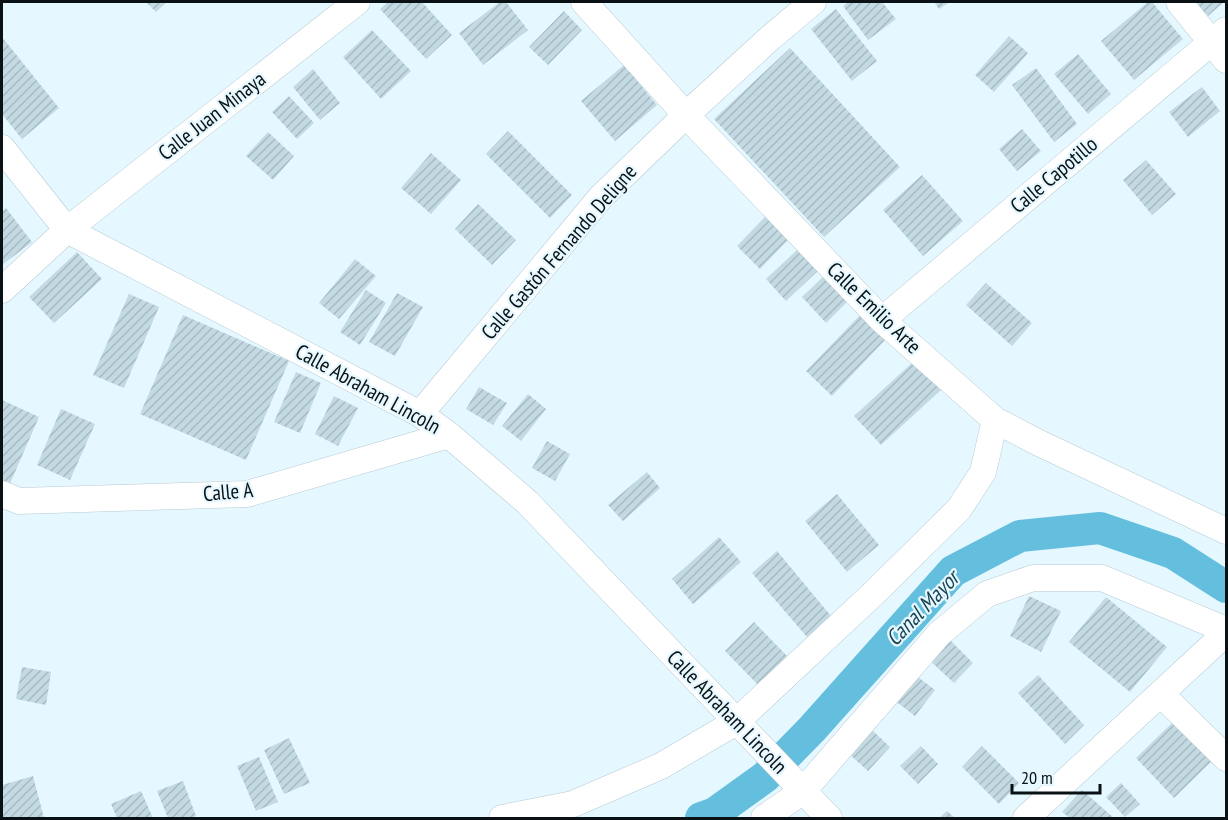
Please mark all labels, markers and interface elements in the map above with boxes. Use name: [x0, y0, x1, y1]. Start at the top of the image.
street label: Calle Juan Minaya: [153, 65, 271, 166]
street label: Calle Capotillo: [1004, 130, 1103, 219]
street label: Calle Gastón Fernando Deligne: [475, 158, 642, 345]
street label: Calle Emilio Arte: [822, 256, 927, 359]
street label: Calle Abraham Lincoln: [291, 338, 446, 440]
street label: Calle A: [202, 476, 254, 507]
water label: Canal Mayor: [879, 563, 967, 651]
street label: Calle Abraham Lincoln: [661, 644, 793, 779]
scale bar: [1012, 757, 1100, 795]
text: 20 m: [1021, 766, 1053, 789]

